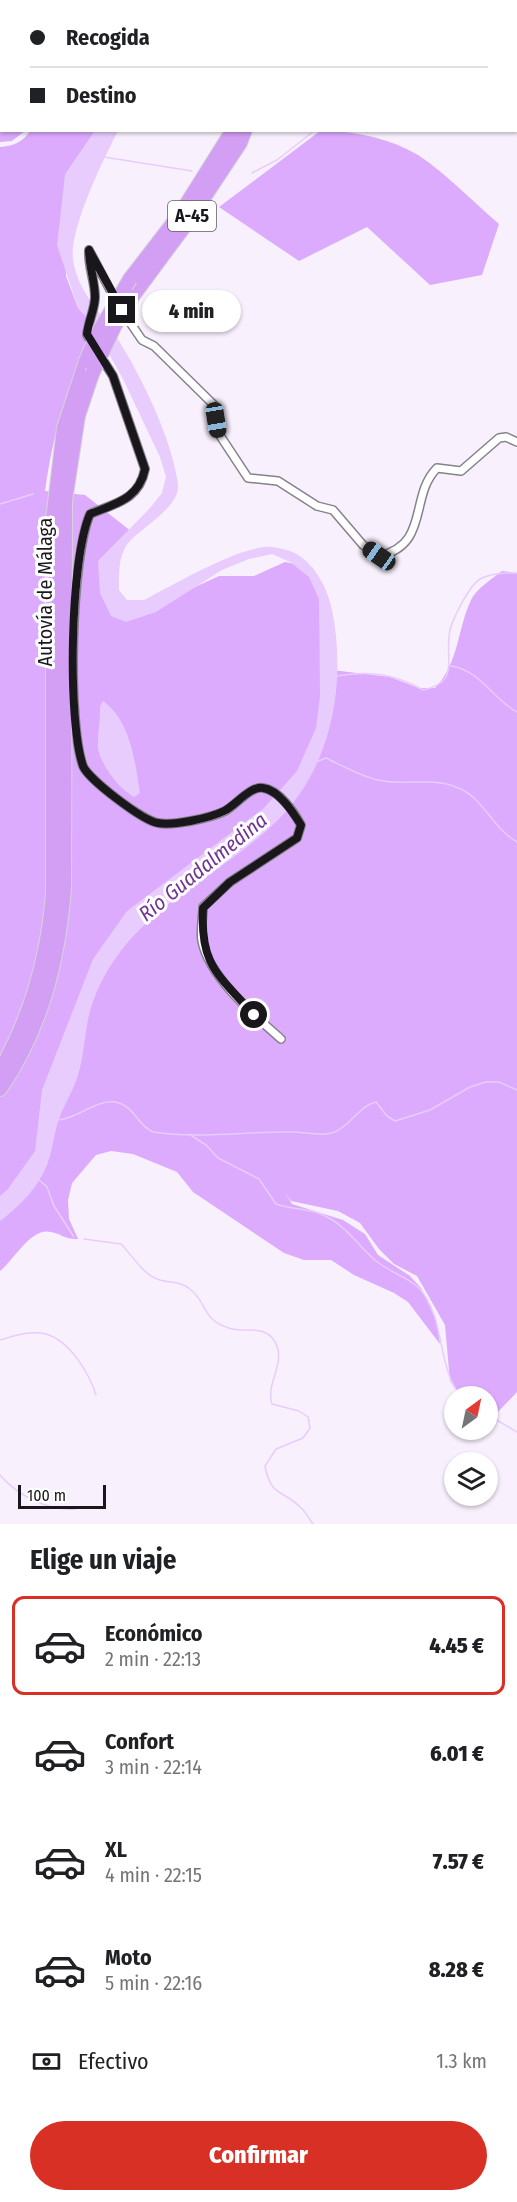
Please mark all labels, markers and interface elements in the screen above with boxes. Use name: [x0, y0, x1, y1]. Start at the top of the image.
text: Recogida: [66, 24, 150, 51]
text: Destino: [66, 82, 137, 109]
road number: A-45: [168, 201, 216, 231]
callout: 4 min: [143, 289, 242, 331]
route end: [108, 296, 135, 323]
text: 4 min: [169, 299, 214, 323]
car: [204, 401, 228, 439]
street label: Autovía de Málaga: [33, 518, 57, 666]
car: [359, 538, 399, 574]
water label: Río Guadalmedina: [133, 807, 273, 927]
route start: [240, 1001, 267, 1028]
north arrow: [444, 1386, 498, 1440]
map controls: [444, 1386, 498, 1506]
button: layers: [444, 1452, 498, 1506]
scale bar: [18, 1482, 106, 1510]
text: 100 m: [27, 1486, 66, 1505]
text: Elige un viaje: [30, 1544, 176, 1576]
icon: car: [33, 1619, 87, 1673]
text: Económico: [105, 1620, 203, 1647]
text: 4.45 €: [429, 1632, 484, 1659]
text: 2 min · 22:13: [105, 1647, 201, 1671]
icon: car: [33, 1727, 87, 1781]
text: Confort: [105, 1728, 174, 1755]
text: 6.01 €: [430, 1740, 484, 1767]
text: 3 min · 22:14: [105, 1755, 202, 1779]
icon: car: [33, 1835, 87, 1889]
text: XL: [105, 1836, 127, 1863]
text: 7.57 €: [433, 1848, 484, 1875]
text: 4 min · 22:15: [105, 1863, 202, 1887]
icon: car: [33, 1943, 87, 1997]
text: Moto: [105, 1944, 152, 1971]
text: 8.28 €: [429, 1956, 484, 1983]
text: 5 min · 22:16: [105, 1971, 202, 1995]
icon: cash: [30, 2045, 63, 2078]
text: Efectivo: [78, 2048, 149, 2075]
text: 1.3 km: [436, 2049, 487, 2073]
button: Confirmar: [30, 2121, 487, 2190]

